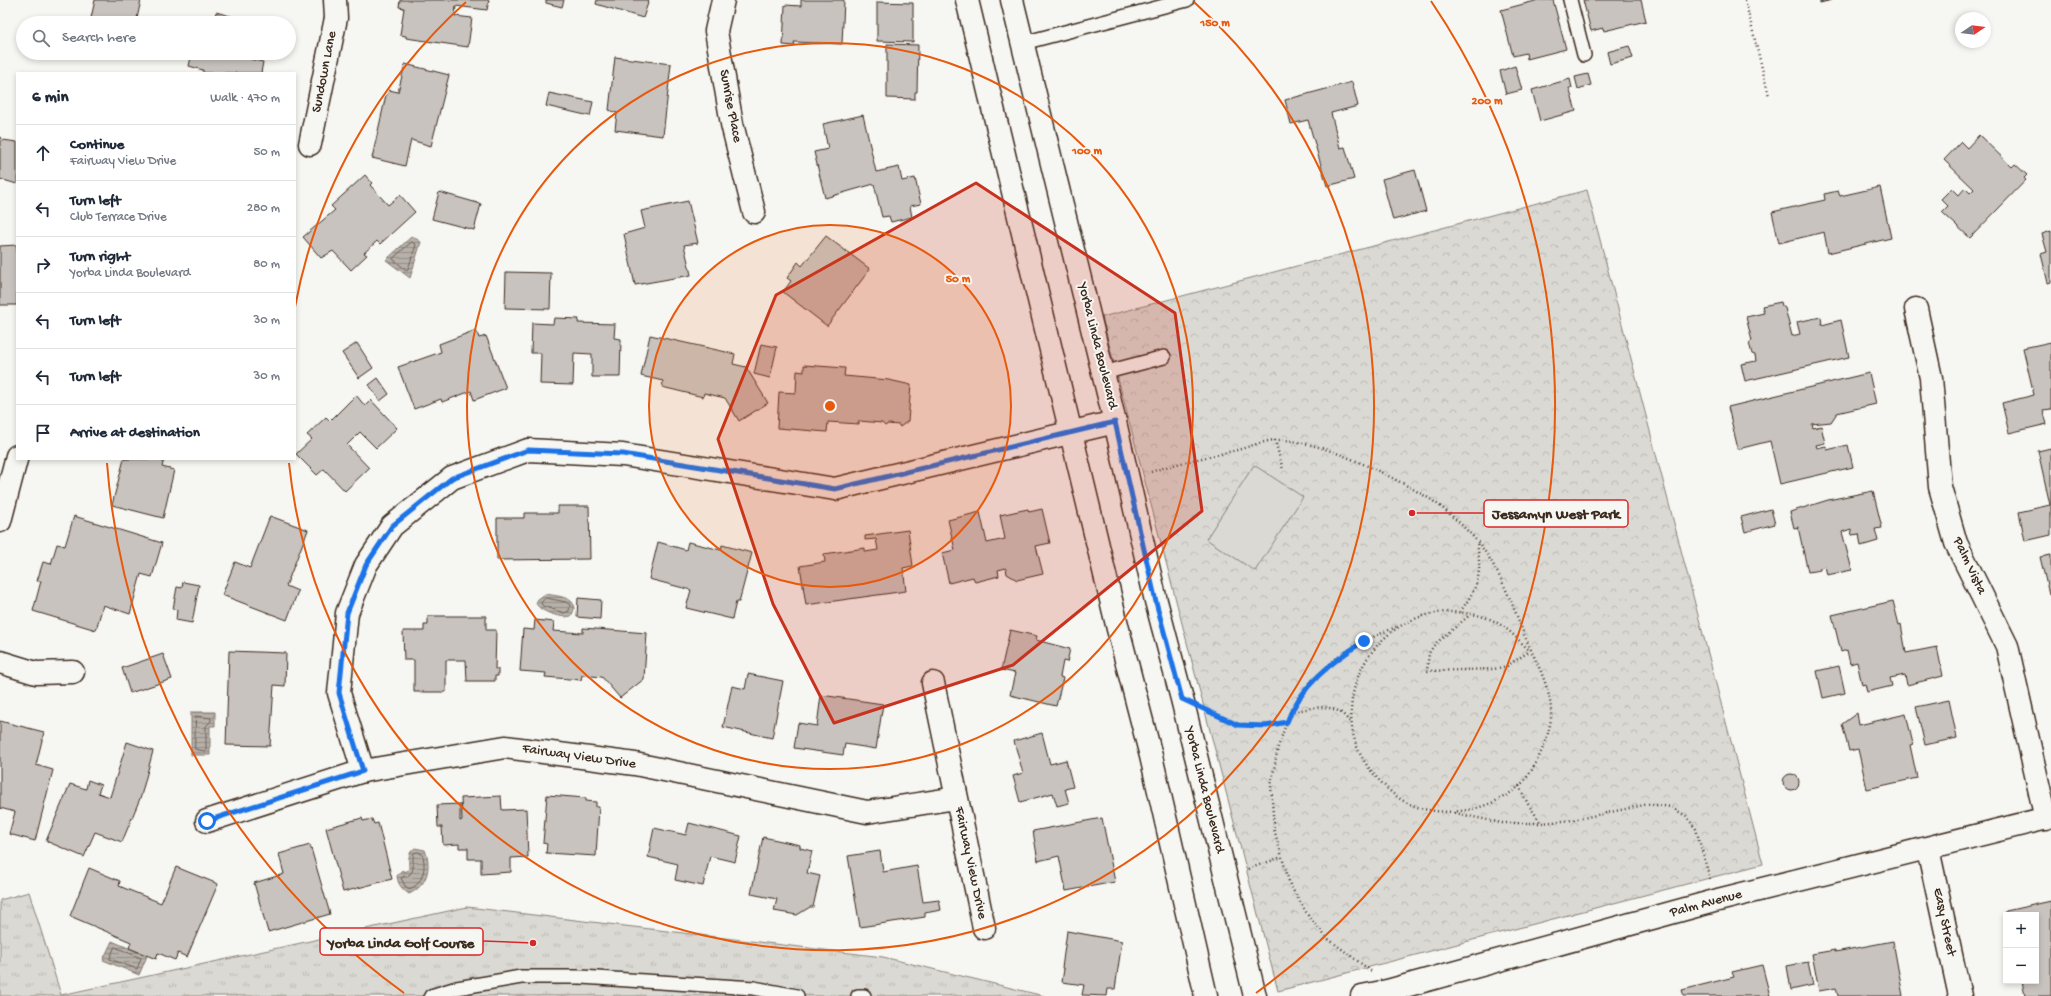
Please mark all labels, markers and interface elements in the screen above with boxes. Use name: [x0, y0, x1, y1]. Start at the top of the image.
north arrow: [1955, 12, 1991, 48]
search box: [16, 16, 296, 60]
text: 150 m: [1199, 17, 1230, 31]
icon: search: [30, 27, 52, 49]
text: Search here: [62, 29, 136, 47]
street label: Sundown Lane: [309, 29, 341, 114]
street label: Sunrise Place: [715, 68, 746, 145]
text: 6 min: [32, 88, 68, 108]
text: Walk · 470 m: [210, 91, 280, 106]
text: 200 m: [1472, 95, 1503, 109]
text: Continue: [70, 136, 124, 154]
icon: ahead: [32, 142, 54, 164]
text: 50 m: [253, 145, 280, 160]
text: 100 m: [1071, 145, 1102, 159]
text: Fairway View Drive: [70, 154, 176, 169]
text: Turn left: [70, 192, 121, 210]
icon: left: [32, 198, 54, 220]
text: 280 m: [247, 201, 280, 216]
text: Club Terrace Drive: [70, 210, 167, 225]
text: Turn right: [70, 248, 130, 266]
icon: right: [32, 254, 54, 276]
text: 80 m: [253, 257, 280, 272]
text: Yorba Linda Boulevard: [70, 266, 190, 281]
text: 50 m: [946, 273, 971, 287]
street label: Yorba Linda Boulevard: [1073, 279, 1121, 413]
icon: left: [32, 310, 54, 332]
text: Turn left: [70, 312, 121, 330]
text: 30 m: [254, 313, 280, 328]
icon: left: [32, 366, 54, 388]
text: Turn left: [70, 368, 121, 386]
text: 30 m: [254, 369, 280, 384]
centre of rings: [823, 399, 837, 413]
icon: arrive: [32, 422, 54, 444]
text: Arrive at destination: [70, 424, 200, 442]
callout: Jessamyn West Park: [1484, 500, 1628, 527]
text: Jessamyn West Park: [1491, 506, 1622, 524]
street label: Palm Vista: [1948, 534, 1990, 598]
route end: [1355, 632, 1373, 650]
street label: Yorba Linda Boulevard: [1180, 723, 1228, 857]
street label: Fairway View Drive: [520, 740, 638, 773]
street label: Fairway View Drive: [950, 804, 990, 922]
route start: [198, 812, 216, 830]
street label: Palm Avenue: [1667, 886, 1745, 922]
street label: Easy Street: [1928, 886, 1960, 959]
map controls: [2003, 912, 2039, 984]
button: +: [2003, 912, 2039, 948]
callout: Yorba Linda Golf Course: [320, 928, 483, 955]
text: Yorba Linda Golf Course: [326, 935, 476, 953]
button: −: [2003, 948, 2039, 984]

